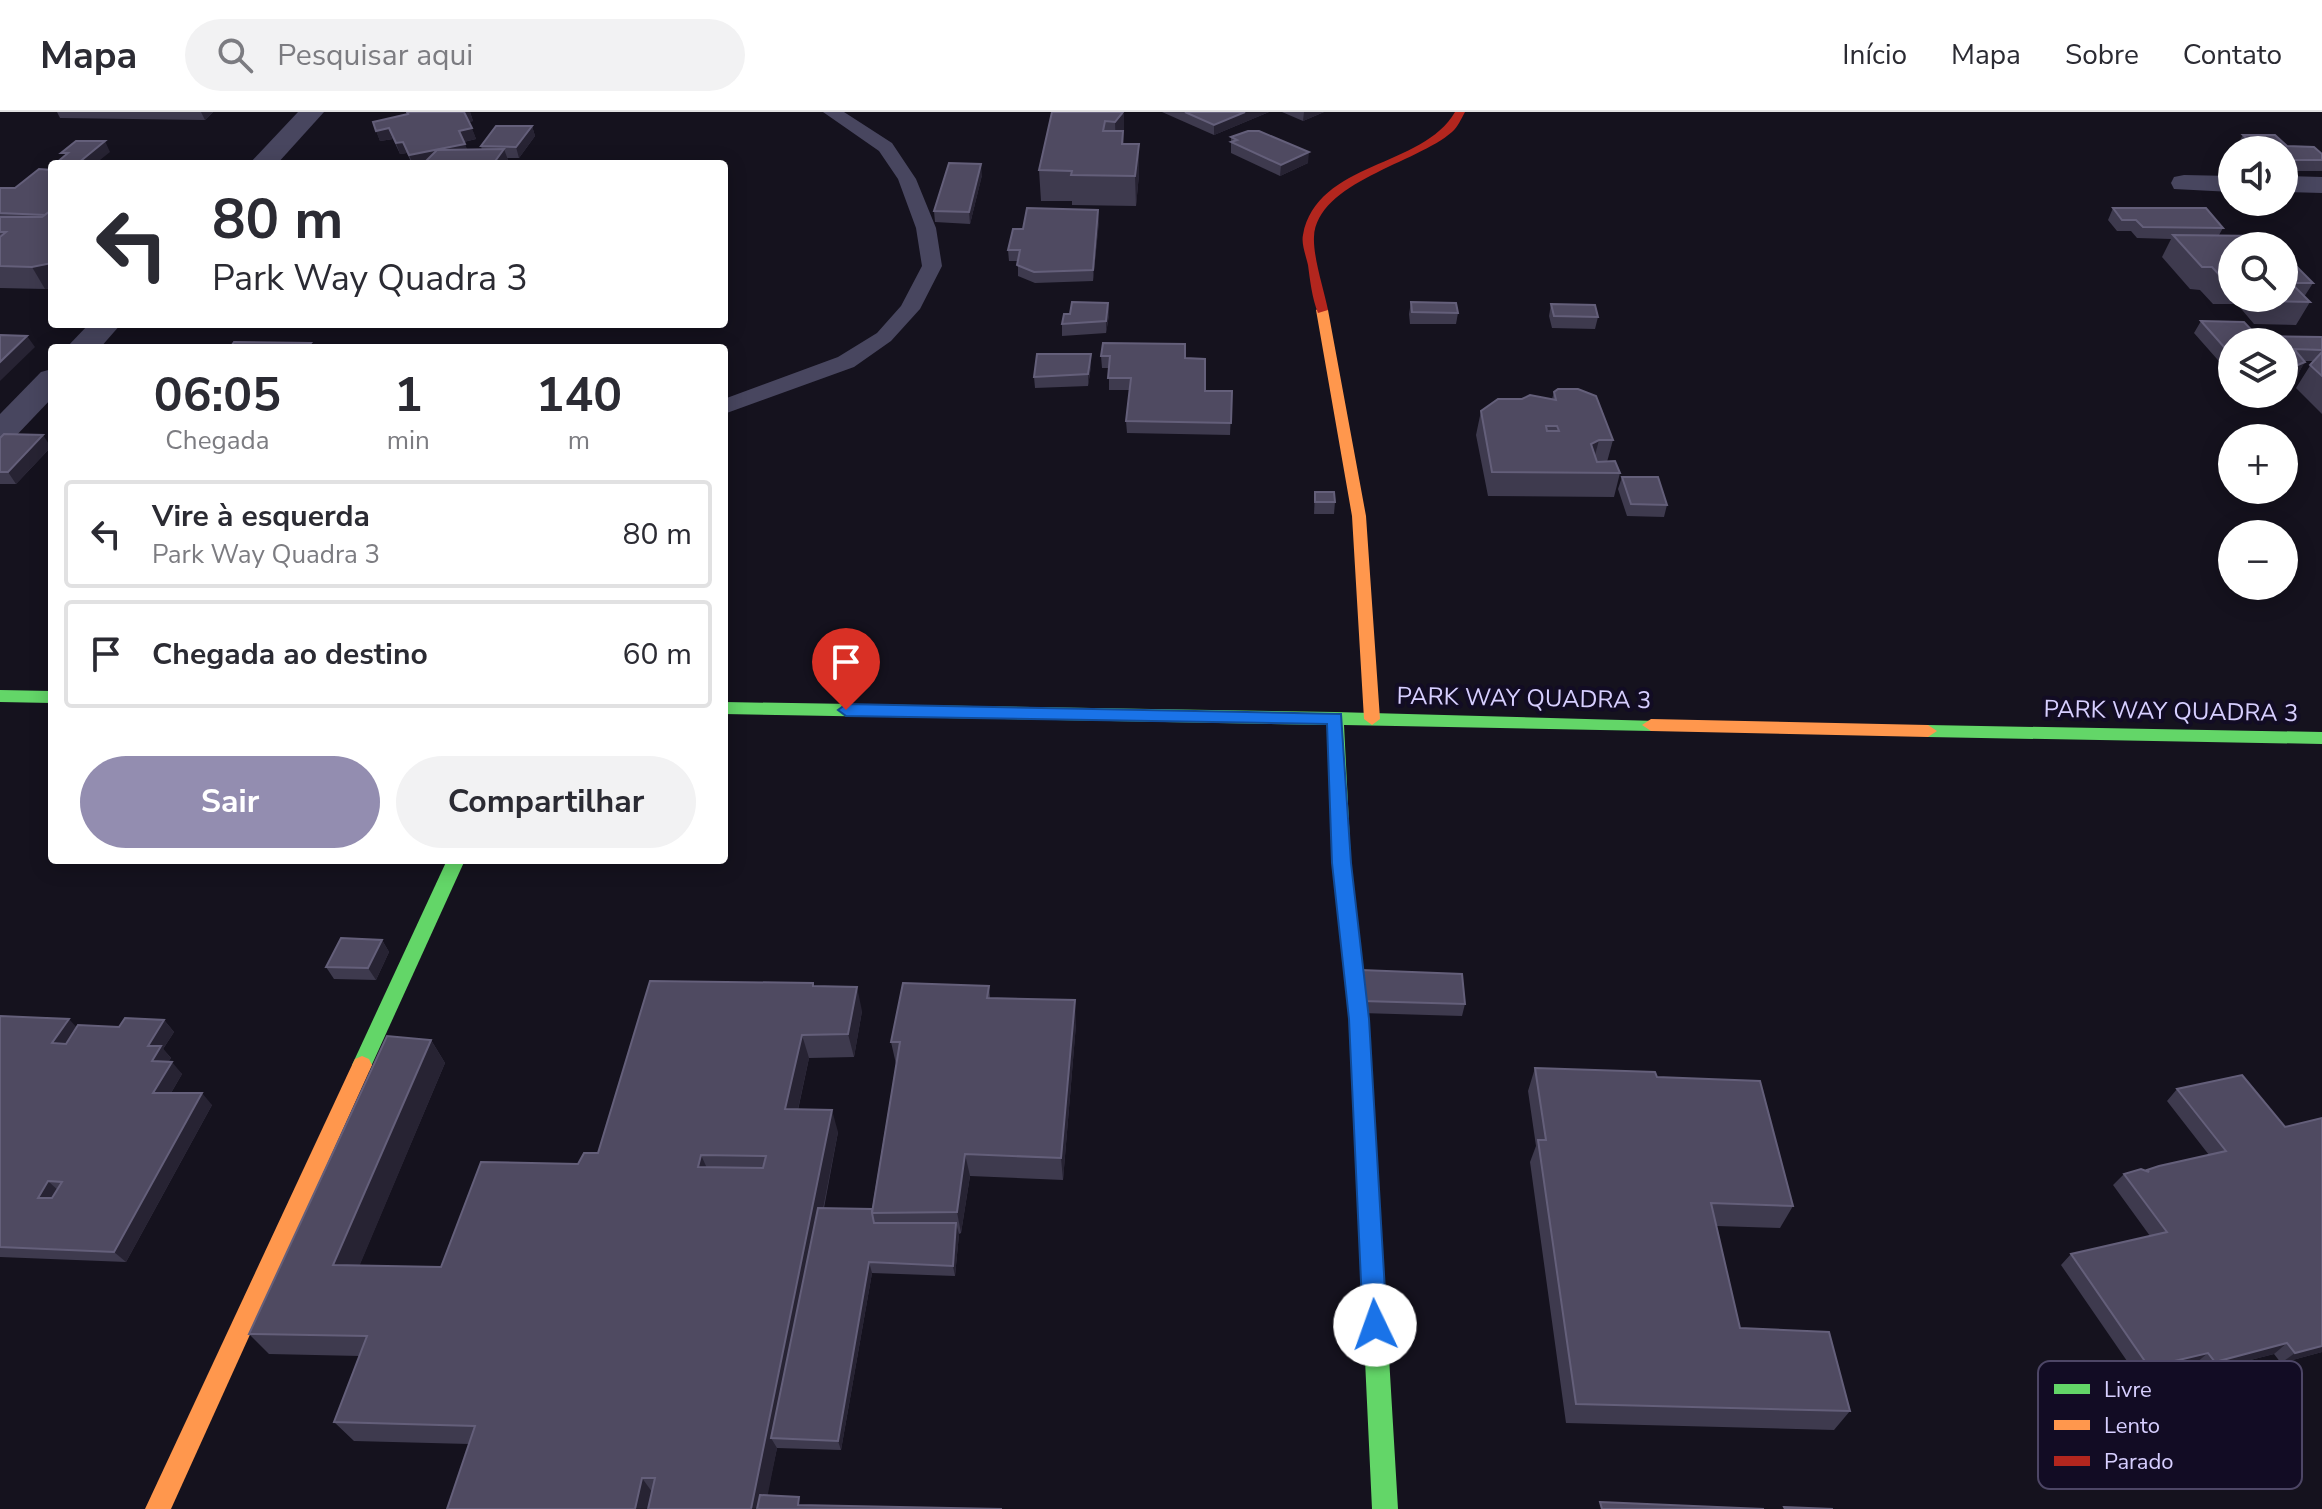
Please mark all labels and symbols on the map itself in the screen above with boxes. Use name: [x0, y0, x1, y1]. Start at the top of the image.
pin: [812, 628, 880, 710]
street label: PARK WAY QUADRA 3: [1396, 680, 1652, 716]
street label: PARK WAY QUADRA 3: [2043, 693, 2299, 729]
position arrow: [1333, 1283, 1417, 1367]
legend: [2038, 1361, 2302, 1489]
text: Livre: [2104, 1375, 2152, 1405]
text: Lento: [2104, 1411, 2160, 1441]
text: Parado: [2104, 1447, 2174, 1477]

